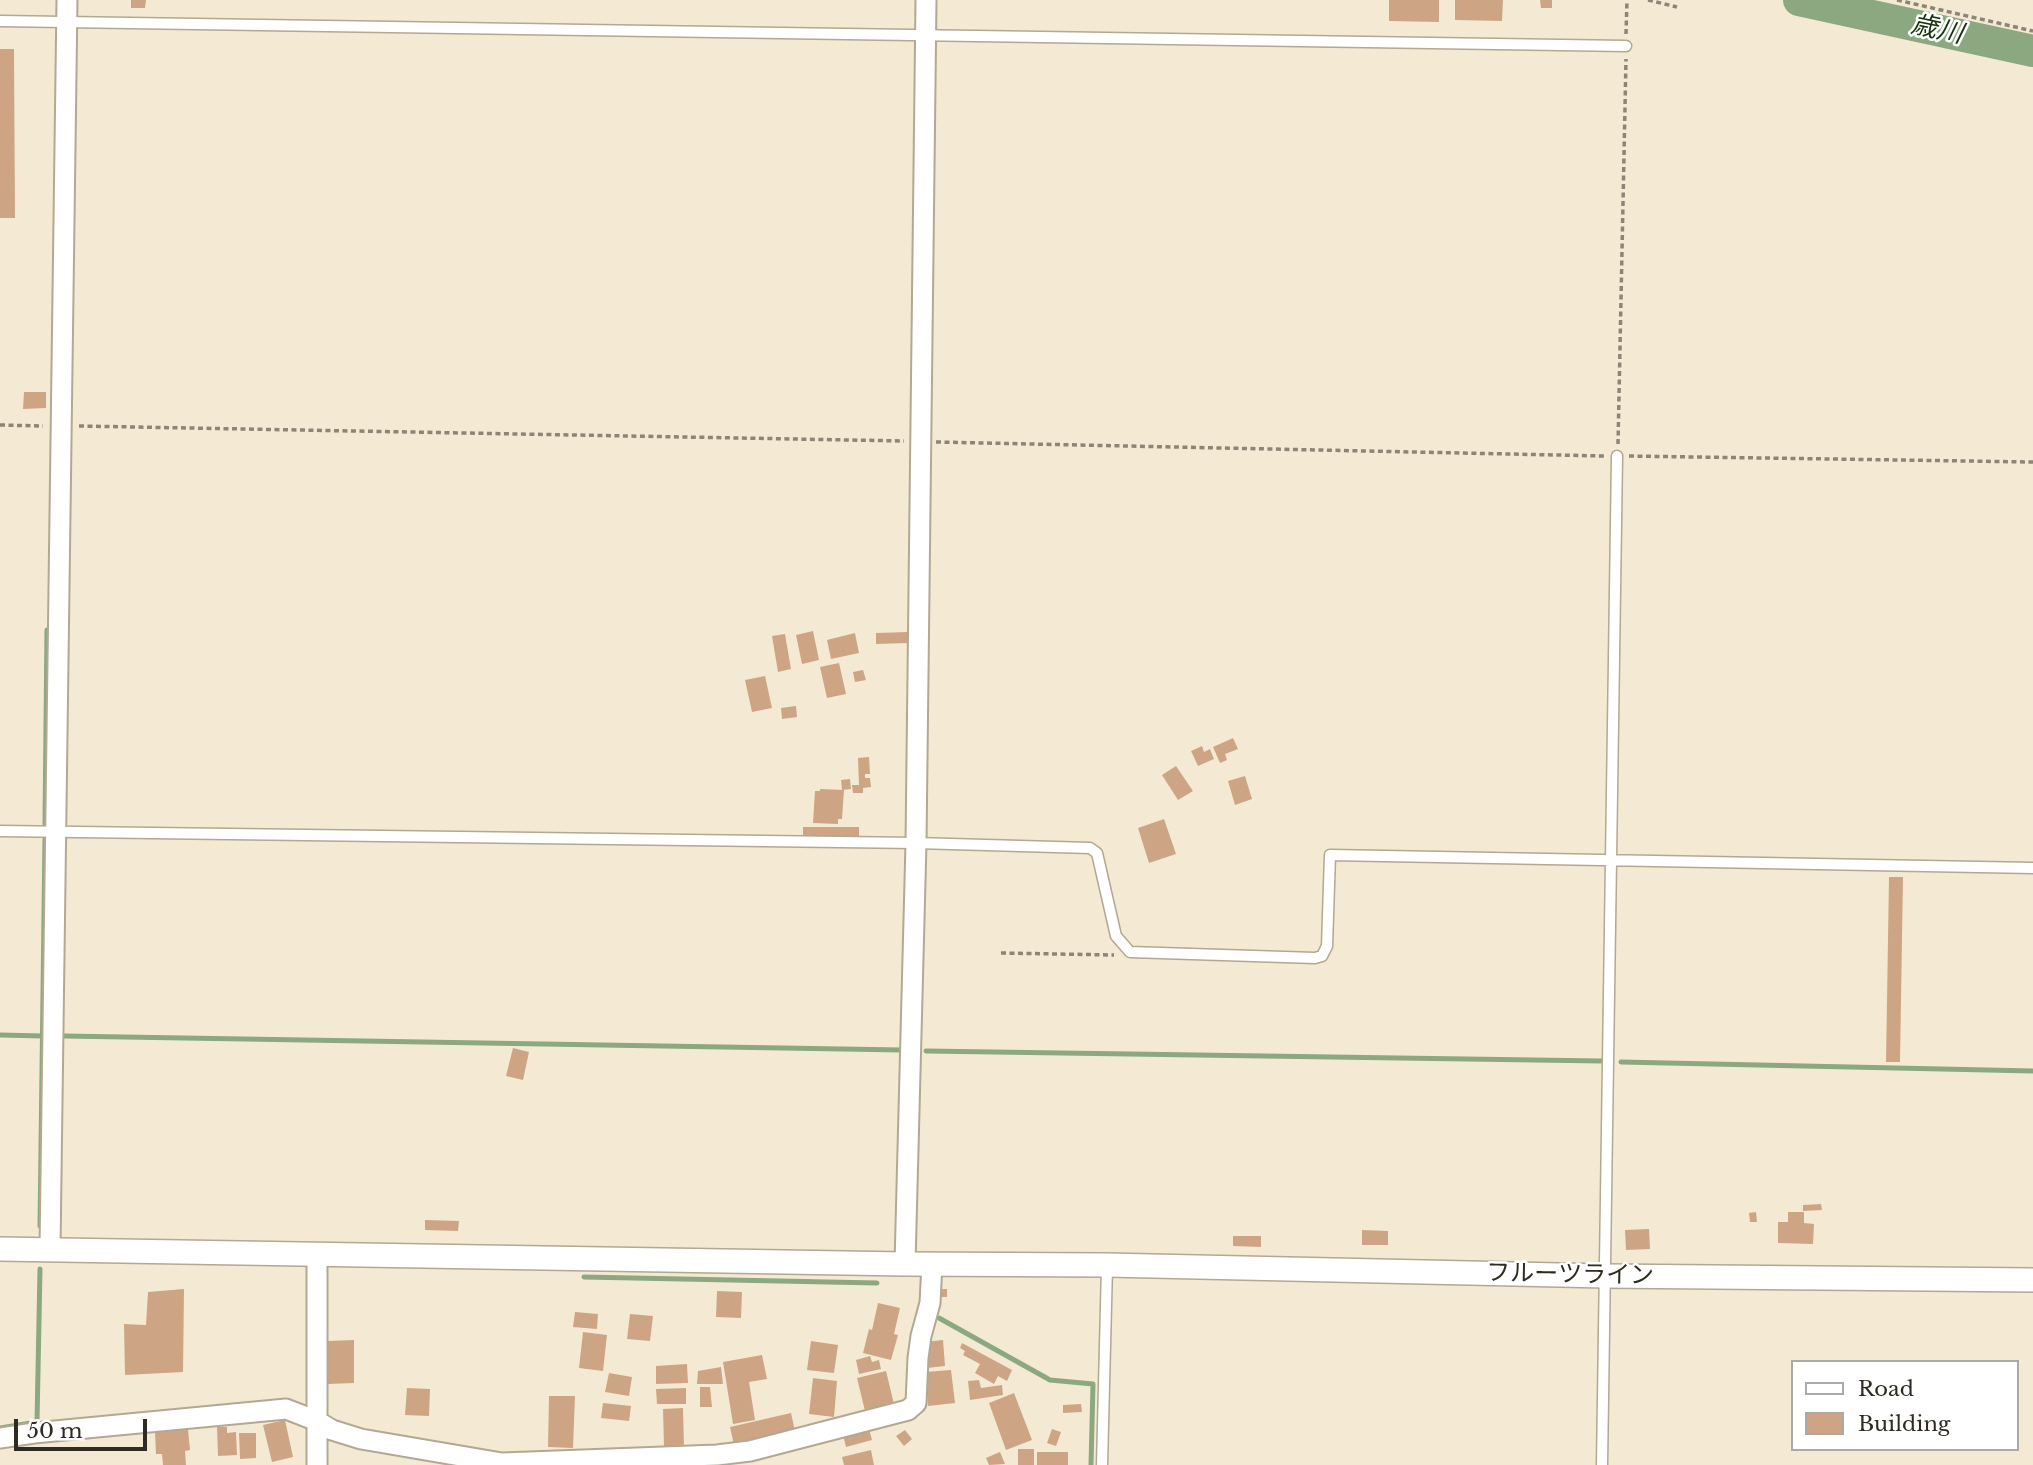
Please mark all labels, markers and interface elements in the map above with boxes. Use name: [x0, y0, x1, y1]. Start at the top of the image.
water label: 歳川: [1908, 9, 1966, 51]
street label: フルーツライン: [1486, 1259, 1654, 1291]
legend: [1792, 1360, 2019, 1451]
text: Road: [1858, 1376, 1914, 1402]
scale bar: [18, 1406, 150, 1450]
text: Building: [1858, 1411, 1950, 1437]
text: 50 m: [27, 1418, 82, 1444]

